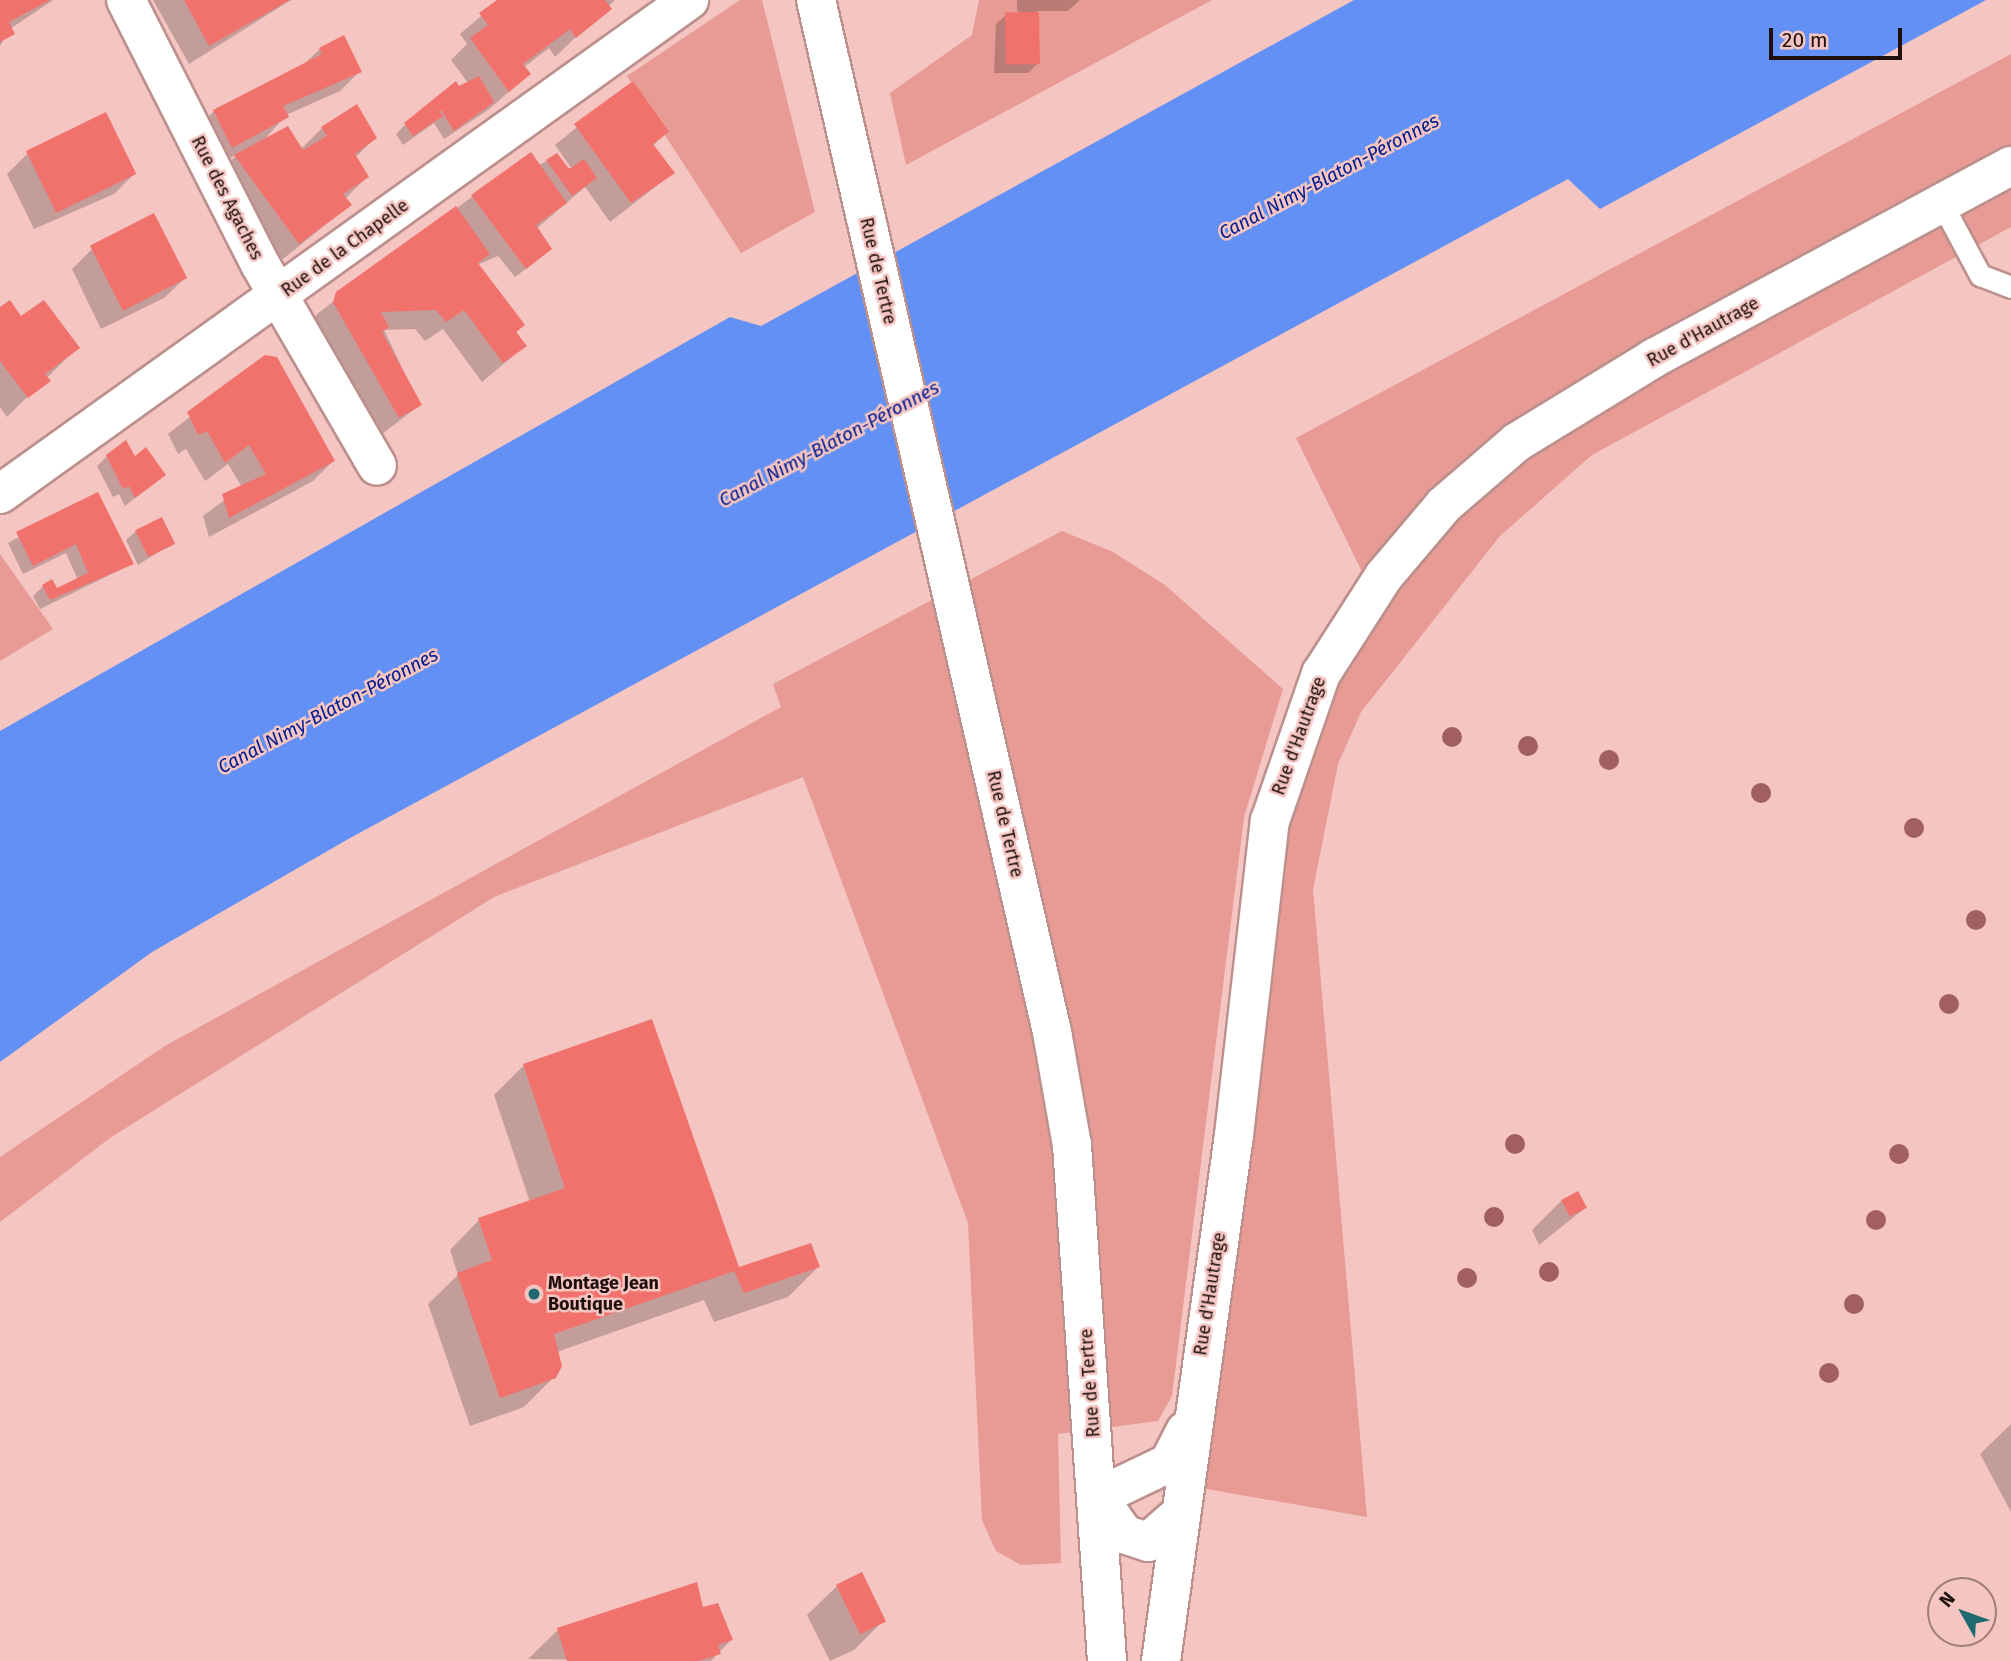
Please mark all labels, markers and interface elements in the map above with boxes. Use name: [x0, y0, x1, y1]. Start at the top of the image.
scale bar: [1773, 14, 1906, 58]
text: 20 m: [1782, 27, 1828, 53]
water label: Canal Nimy-Blaton-Péronnes: [1215, 109, 1443, 245]
street label: Rue des Agaches: [186, 132, 268, 264]
street label: Rue de la Chapelle: [277, 195, 413, 301]
street label: Rue de Tertre: [855, 215, 901, 327]
street label: Rue d'Hautrage: [1643, 292, 1763, 372]
water label: Canal Nimy-Blaton-Péronnes: [715, 376, 943, 512]
water label: Canal Nimy-Blaton-Péronnes: [214, 643, 442, 779]
street label: Rue d'Hautrage: [1268, 674, 1330, 798]
street label: Rue de Tertre: [982, 768, 1028, 880]
street label: Rue d'Hautrage: [1190, 1231, 1230, 1357]
place label: Montage Jean Boutique: [548, 1273, 659, 1316]
marker: Montage Jean Boutique: [526, 1286, 542, 1302]
street label: Rue de Tertre: [1075, 1328, 1105, 1438]
north arrow: [1927, 1577, 1997, 1647]
text: N: [1934, 1587, 1960, 1612]

